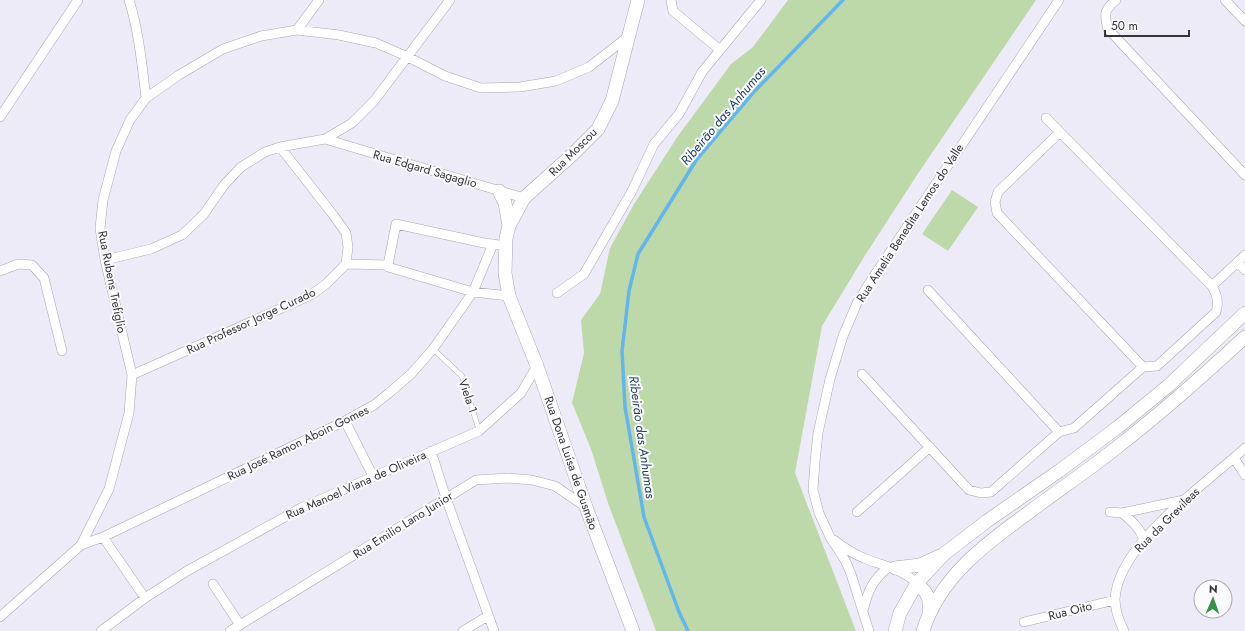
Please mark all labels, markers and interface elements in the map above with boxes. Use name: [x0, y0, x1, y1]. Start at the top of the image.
scale bar: [1105, 12, 1189, 38]
text: 50 m: [1111, 17, 1138, 35]
water label: Ribeirão das Anhumas: [676, 62, 770, 169]
street label: Rua Moscou: [545, 124, 601, 180]
street label: Rua Amelia Benedita Lemos do Valle: [852, 140, 968, 306]
street label: Rua Edgard Sagaglio: [371, 146, 479, 193]
street label: Rua Rubens Trefíglio: [93, 229, 131, 335]
street label: Rua Professor Jorge Curado: [183, 283, 319, 359]
water label: Ribeirão das Anhumas: [624, 375, 660, 500]
street label: Viela 1: [454, 377, 482, 415]
street label: Rua Dona Luísa de Gusmão: [540, 394, 603, 533]
street label: Rua José Ramon Aboin Gomes: [224, 401, 372, 485]
street label: Rua Manoel Viana de Oliveira: [283, 446, 429, 524]
street label: Rua da Grevileas: [1130, 483, 1204, 557]
street label: Rua Emilio Lano Junior: [350, 487, 457, 563]
north arrow: [1193, 579, 1233, 619]
text: N: [1209, 581, 1218, 597]
street label: Rua Oito: [1046, 597, 1094, 625]

